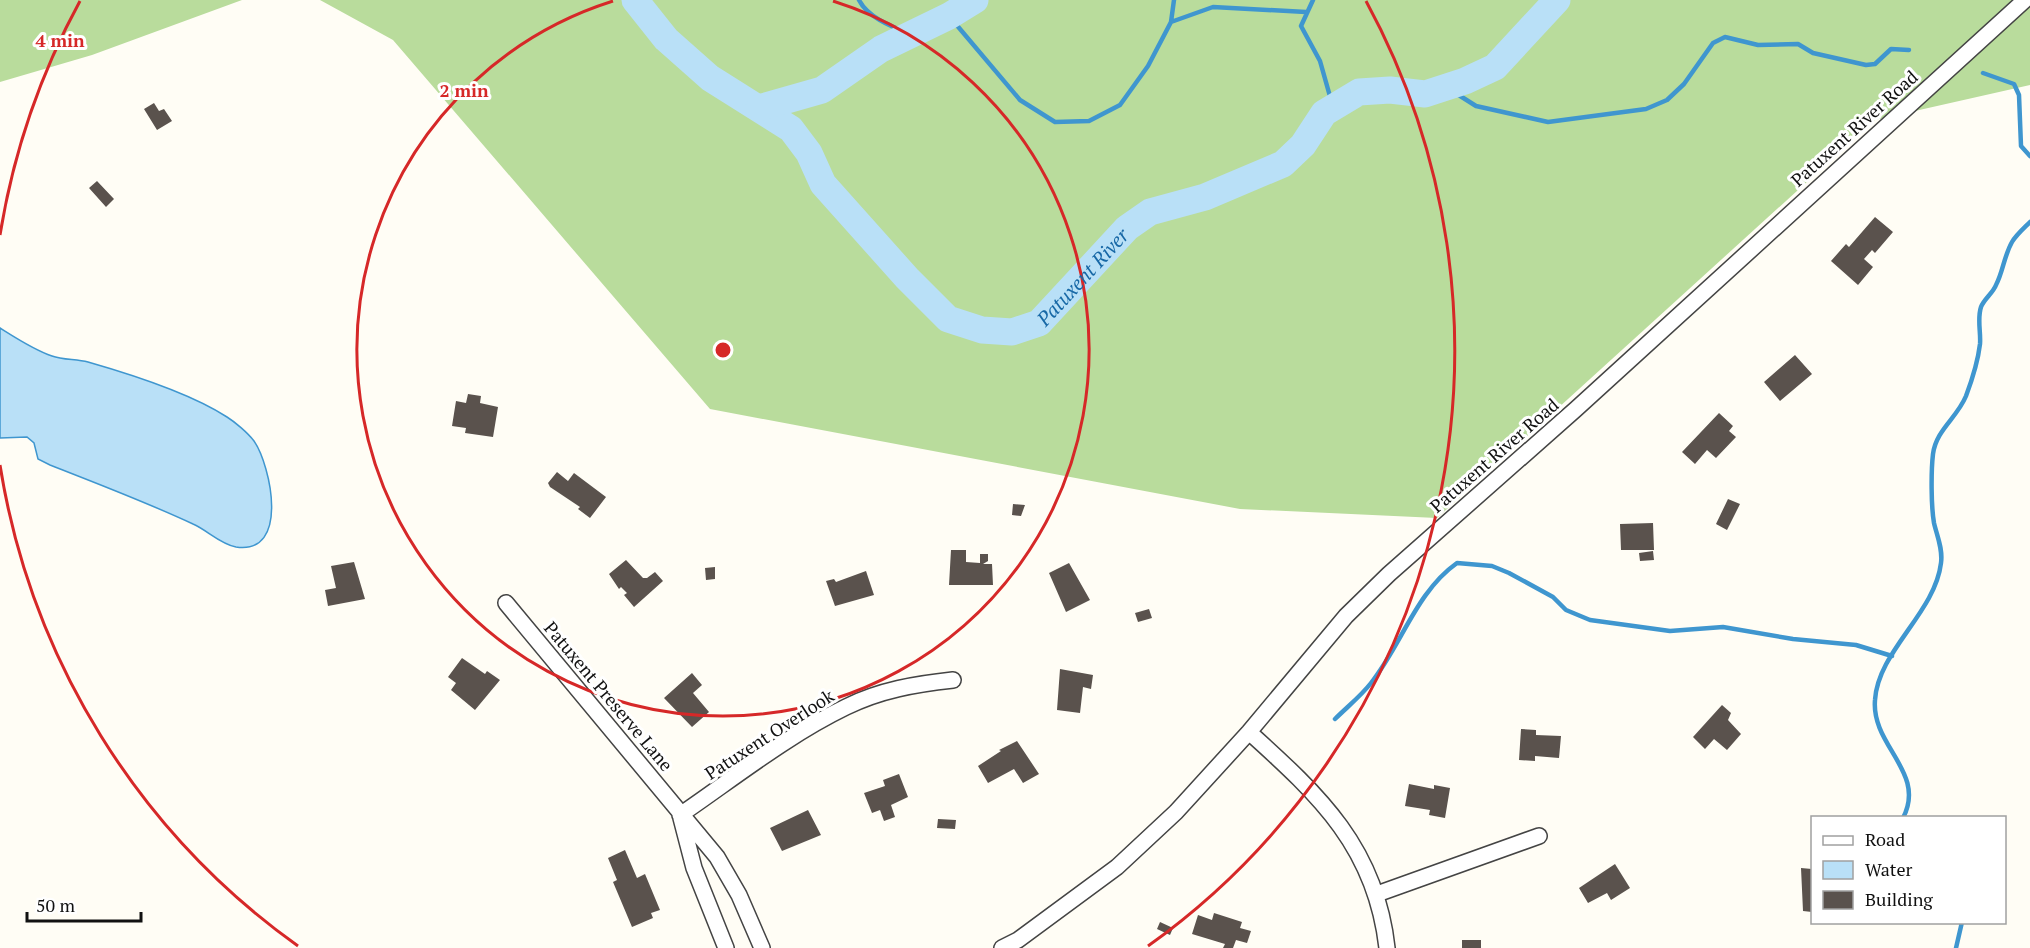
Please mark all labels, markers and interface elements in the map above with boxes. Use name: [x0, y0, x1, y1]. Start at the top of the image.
text: 4 min: [35, 28, 85, 52]
street label: Patuxent River Road: [1785, 65, 1923, 191]
text: 2 min: [439, 78, 489, 102]
water label: Patuxent River: [1029, 221, 1135, 332]
centre of rings: [713, 340, 733, 360]
street label: Patuxent River Road: [1425, 392, 1563, 517]
street label: Patuxent Preserve Lane: [539, 616, 679, 776]
street label: Patuxent Overlook: [700, 683, 839, 785]
legend: [1811, 816, 2006, 924]
text: Road: [1865, 827, 1905, 851]
text: Water: [1865, 857, 1912, 881]
scale bar: [27, 885, 141, 923]
text: Building: [1865, 887, 1933, 911]
text: 50 m: [36, 893, 76, 917]

